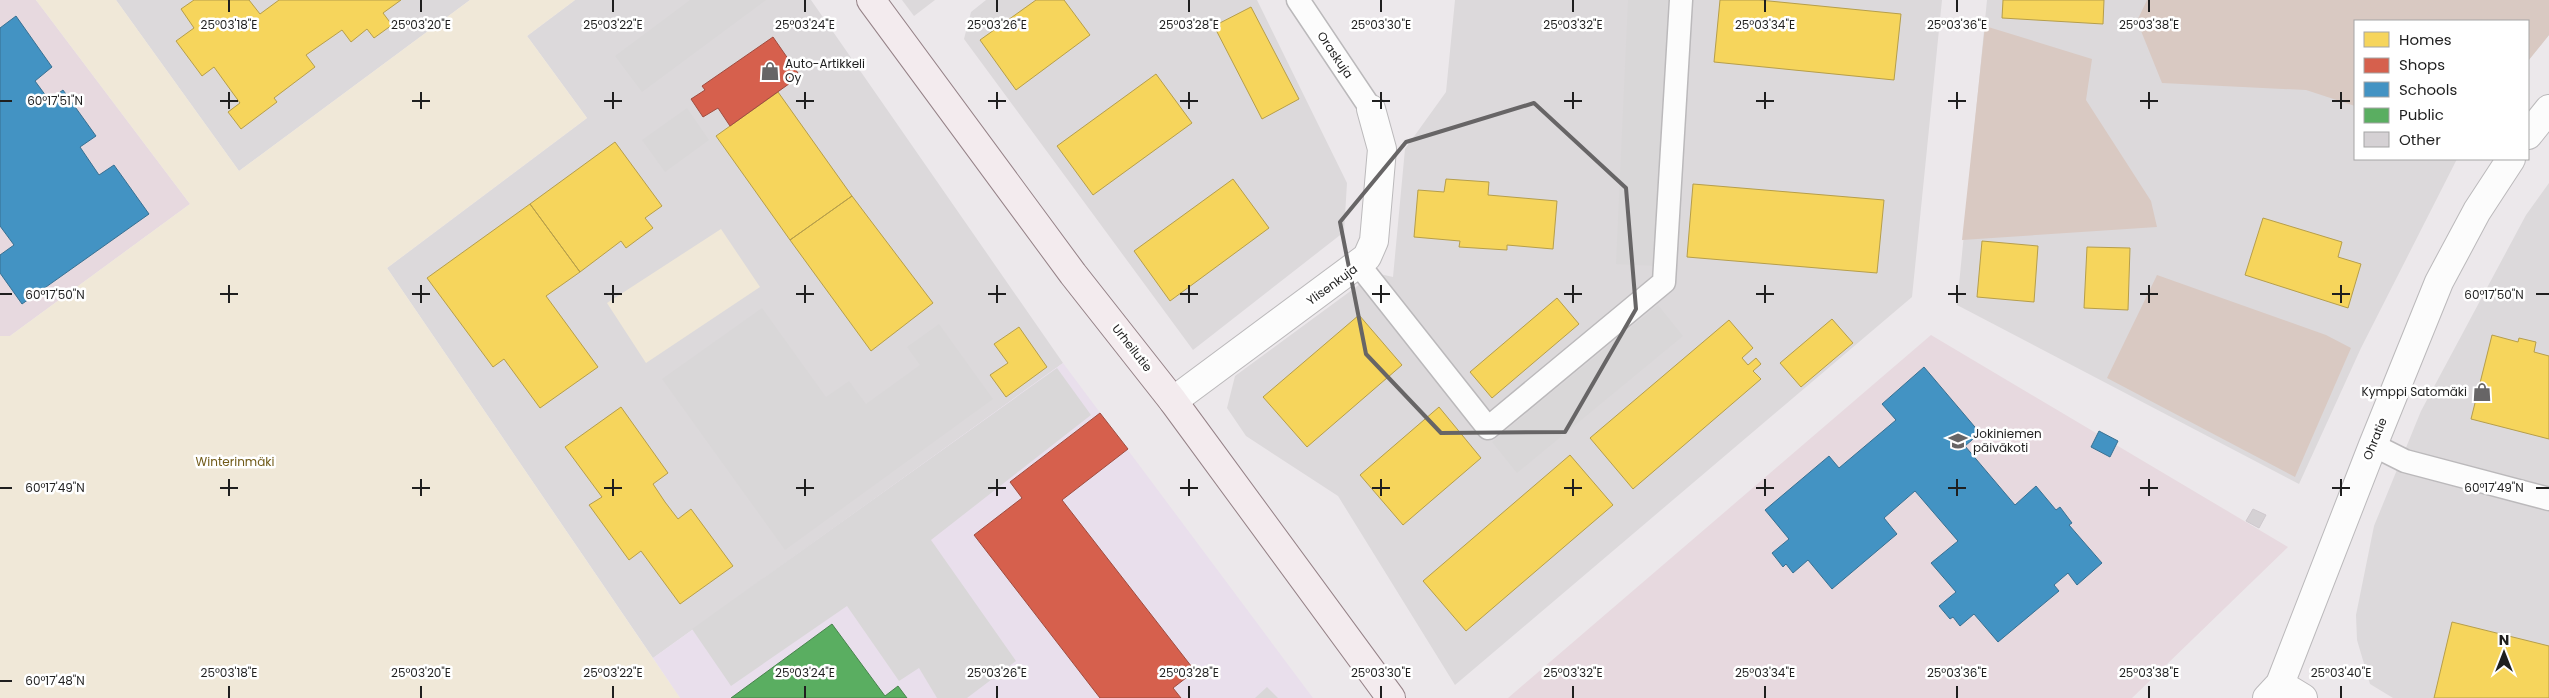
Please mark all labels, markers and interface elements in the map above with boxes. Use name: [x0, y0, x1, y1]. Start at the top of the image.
text: 25°03'18"E: [201, 16, 257, 33]
text: 25°03'20"E: [391, 16, 451, 33]
text: 25°03'22"E: [583, 16, 643, 33]
text: 25°03'24"E: [775, 16, 835, 33]
text: 25°03'26"E: [967, 16, 1027, 33]
text: 25°03'28"E: [1159, 16, 1219, 33]
text: 25°03'30"E: [1351, 16, 1411, 33]
text: 25°03'32"E: [1543, 16, 1603, 33]
text: 25°03'34"E: [1735, 16, 1795, 33]
text: 25°03'36"E: [1927, 16, 1987, 33]
text: 25°03'38"E: [2119, 16, 2179, 33]
legend: [2354, 20, 2529, 160]
street label: Oraskuja: [1313, 28, 1357, 82]
text: Homes: [2399, 29, 2452, 50]
text: Shops: [2399, 54, 2445, 75]
place label: Auto-Artikkeli Oy: [785, 55, 865, 86]
shop icon: Auto-Artikkeli Oy: [759, 60, 781, 82]
text: Schools: [2399, 79, 2457, 100]
text: 60°17'51"N: [27, 92, 83, 109]
text: Public: [2399, 104, 2444, 125]
text: Other: [2399, 129, 2441, 150]
street label: Ylisenkuja: [1303, 260, 1361, 309]
text: 60°17'50"N: [25, 286, 85, 303]
text: 60°17'50"N: [2464, 286, 2524, 303]
street label: Urheilutie: [1108, 320, 1156, 375]
shop icon: Kymppi Satomäki: [2471, 381, 2493, 403]
place label: Kymppi Satomäki: [2362, 383, 2467, 400]
street label: Ohratie: [2358, 415, 2391, 463]
place label: Jokiniemen päiväkoti: [1973, 425, 2042, 456]
school or university icon: Jokiniemen päiväkoti: [1947, 430, 1969, 452]
park label: Winterinmäki: [196, 453, 274, 470]
text: 60°17'49"N: [25, 479, 85, 496]
text: 60°17'49"N: [2464, 479, 2524, 496]
north arrow: [2479, 628, 2529, 678]
text: N: [2499, 630, 2509, 650]
text: 25°03'18"E: [201, 664, 257, 681]
text: 25°03'20"E: [391, 664, 451, 681]
text: 25°03'22"E: [583, 664, 643, 681]
text: 25°03'24"E: [775, 664, 835, 681]
text: 25°03'26"E: [967, 664, 1027, 681]
text: 25°03'28"E: [1159, 664, 1219, 681]
text: 25°03'30"E: [1351, 664, 1411, 681]
text: 25°03'32"E: [1543, 664, 1603, 681]
text: 25°03'34"E: [1735, 664, 1795, 681]
text: 25°03'36"E: [1927, 664, 1987, 681]
text: 25°03'38"E: [2119, 664, 2179, 681]
text: 25°03'40"E: [2311, 664, 2371, 681]
text: 60°17'48"N: [25, 672, 85, 689]

